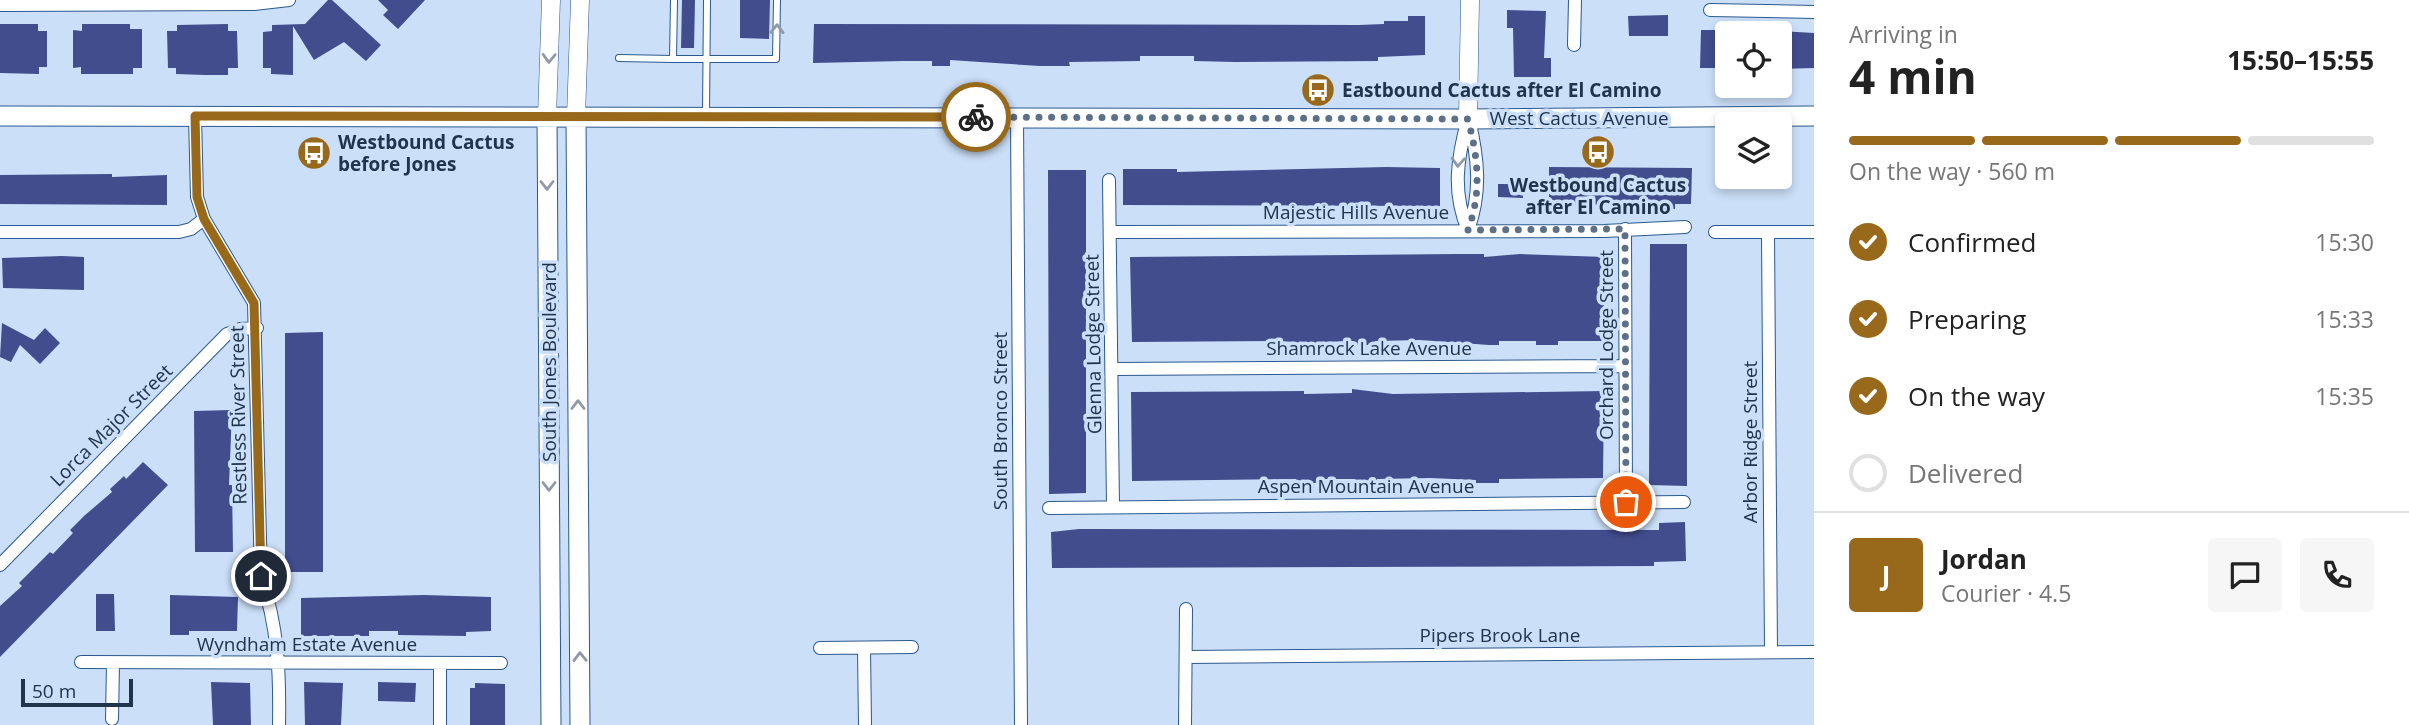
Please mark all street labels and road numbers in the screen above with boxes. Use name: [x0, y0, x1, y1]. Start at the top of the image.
street label: West Cactus Avenue: [1489, 105, 1669, 131]
street label: Majestic Hills Avenue: [1263, 199, 1449, 225]
street label: Orchard Lodge Street: [1593, 250, 1619, 440]
street label: Glenna Lodge Street: [1078, 254, 1108, 434]
street label: South Jones Boulevard: [536, 262, 562, 462]
street label: Restless River Street: [223, 325, 253, 505]
street label: South Bronco Street: [987, 332, 1013, 510]
street label: Shamrock Lake Avenue: [1266, 335, 1472, 361]
street label: Lorca Major Street: [44, 358, 178, 492]
street label: Arbor Ridge Street: [1737, 360, 1763, 523]
street label: Aspen Mountain Avenue: [1258, 473, 1474, 499]
street label: Pipers Brook Lane: [1420, 622, 1580, 648]
street label: Wyndham Estate Avenue: [197, 631, 417, 657]

